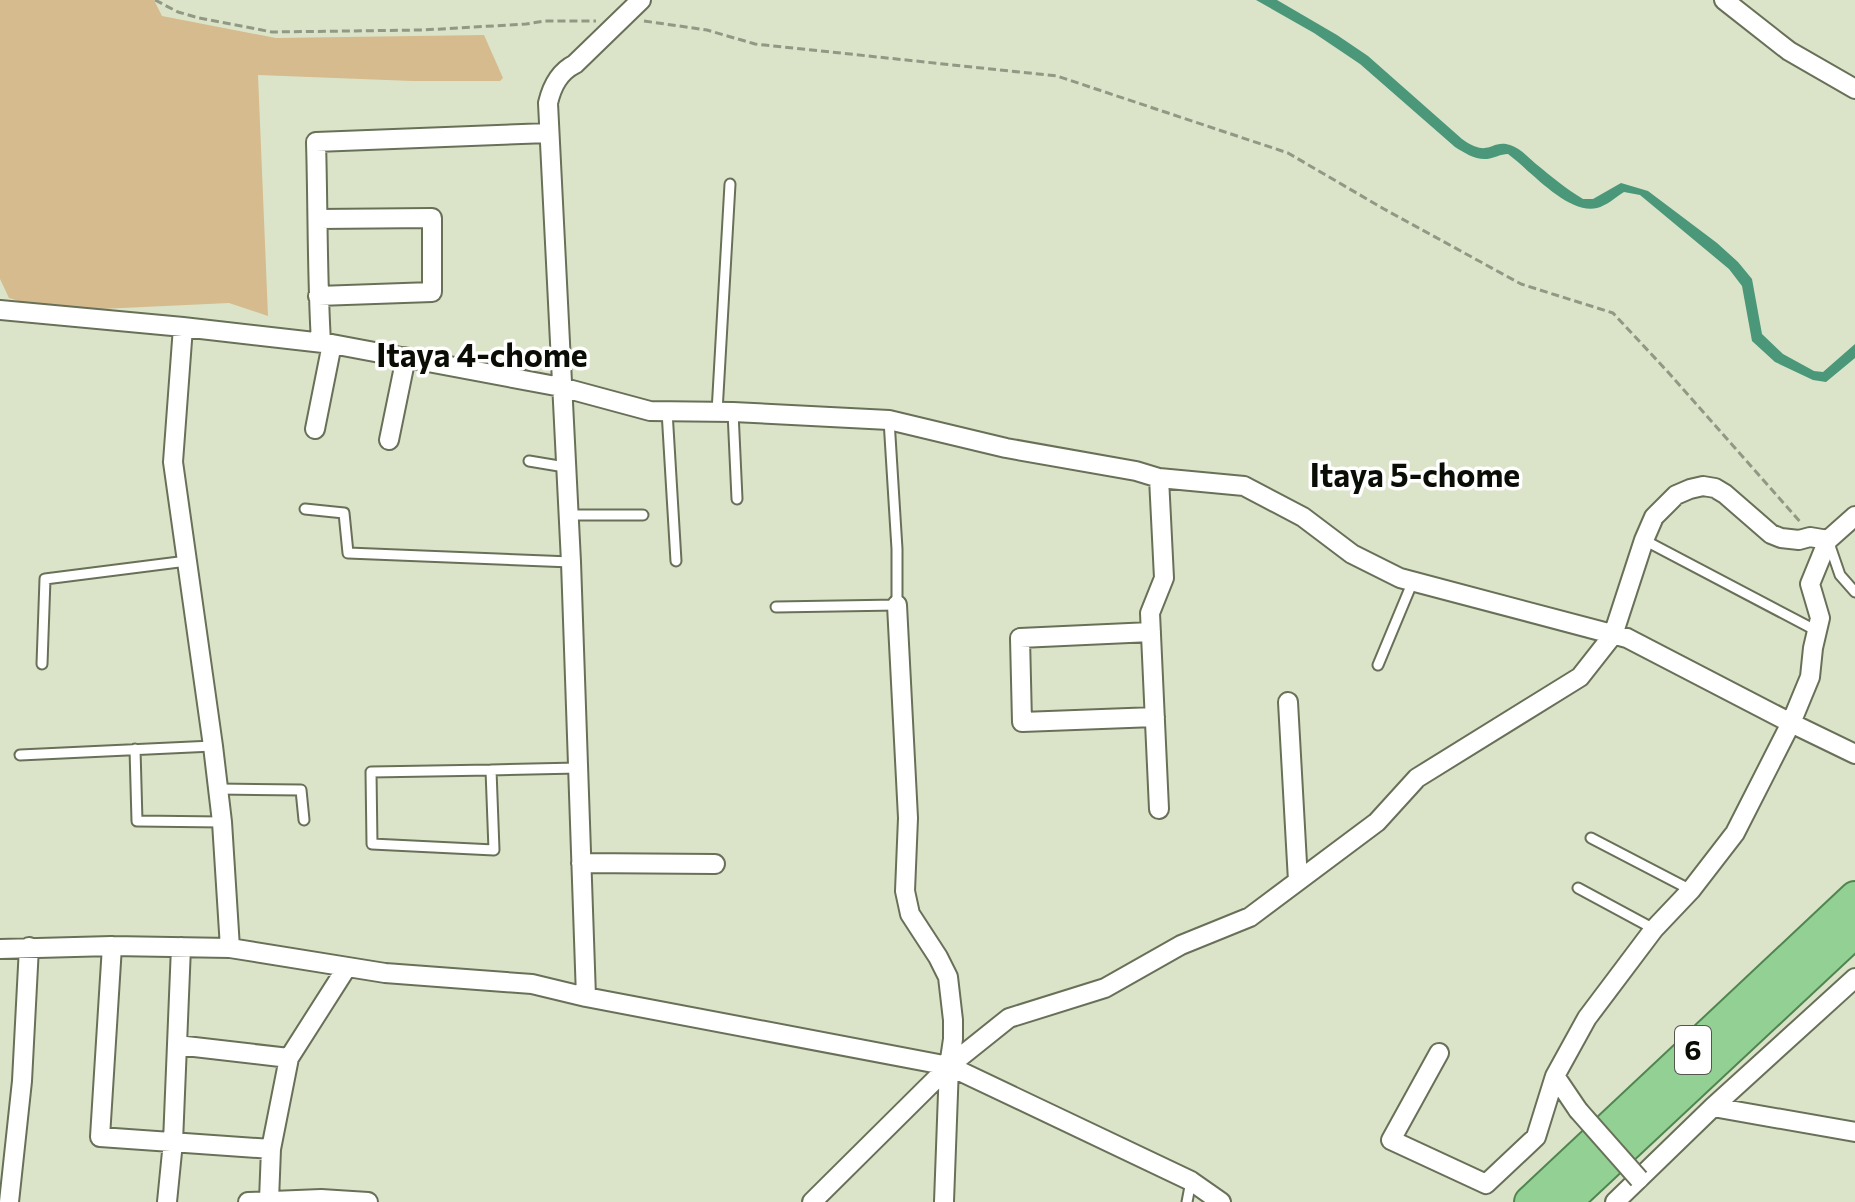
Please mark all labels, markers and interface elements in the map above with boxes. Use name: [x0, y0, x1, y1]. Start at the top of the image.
district label: Itaya 4-chome: [376, 334, 588, 374]
district label: Itaya 5-chome: [1310, 454, 1520, 494]
road number: 6: [1675, 1026, 1711, 1074]

